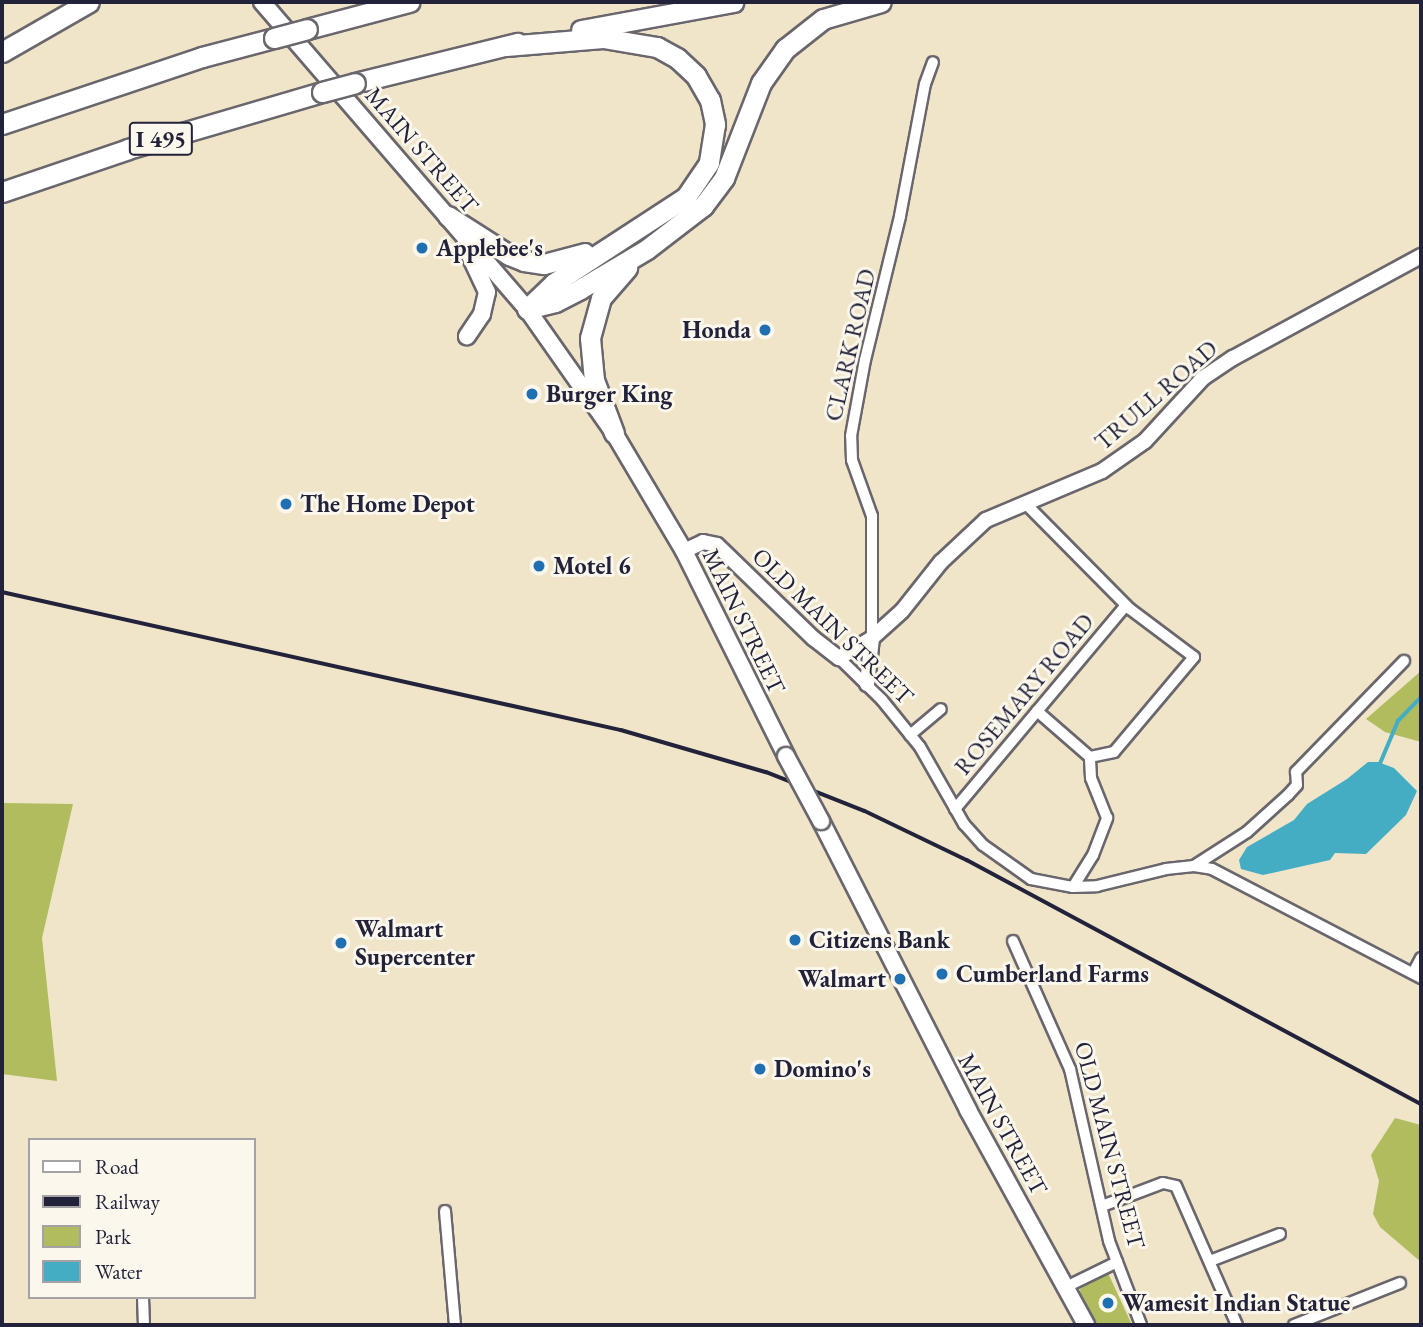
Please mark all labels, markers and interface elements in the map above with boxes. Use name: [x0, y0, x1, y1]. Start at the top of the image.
street label: MAIN STREET: [359, 81, 485, 219]
road number: I 495: [128, 120, 194, 158]
place label: Applebee's: [436, 234, 543, 262]
marker: Applebee's: [414, 240, 430, 256]
street label: CLARK ROAD: [818, 266, 882, 424]
place label: Honda: [682, 316, 751, 344]
marker: Honda: [757, 322, 773, 338]
street label: TRULL ROAD: [1089, 334, 1223, 456]
place label: Burger King: [546, 380, 673, 408]
marker: Burger King: [524, 386, 540, 402]
place label: The Home Depot: [300, 490, 475, 518]
marker: The Home Depot: [278, 496, 294, 512]
street label: OLD MAIN STREET: [746, 542, 920, 710]
street label: MAIN STREET: [696, 544, 792, 698]
place label: Motel 6: [553, 552, 631, 580]
marker: Motel 6: [531, 558, 547, 574]
street label: ROSEMARY ROAD: [948, 608, 1100, 780]
place label: Walmart Supercenter: [355, 915, 475, 971]
place label: Citizens Bank: [809, 926, 950, 954]
marker: Citizens Bank: [787, 932, 803, 948]
marker: Walmart Supercenter: [333, 935, 349, 951]
place label: Cumberland Farms: [956, 960, 1149, 988]
place label: Walmart: [798, 965, 886, 993]
marker: Cumberland Farms: [934, 966, 950, 982]
marker: Walmart: [892, 971, 908, 987]
street label: OLD MAIN STREET: [1069, 1038, 1151, 1252]
street label: MAIN STREET: [952, 1048, 1054, 1200]
place label: Domino's: [774, 1055, 871, 1083]
marker: Domino's: [752, 1061, 768, 1077]
legend: [28, 1138, 256, 1299]
text: Road: [95, 1153, 139, 1180]
text: Railway: [95, 1188, 160, 1215]
text: Park: [95, 1223, 131, 1250]
text: Water: [95, 1258, 142, 1285]
place label: Wamesit Indian Statue: [1122, 1289, 1350, 1317]
marker: Wamesit Indian Statue: [1100, 1295, 1116, 1311]

